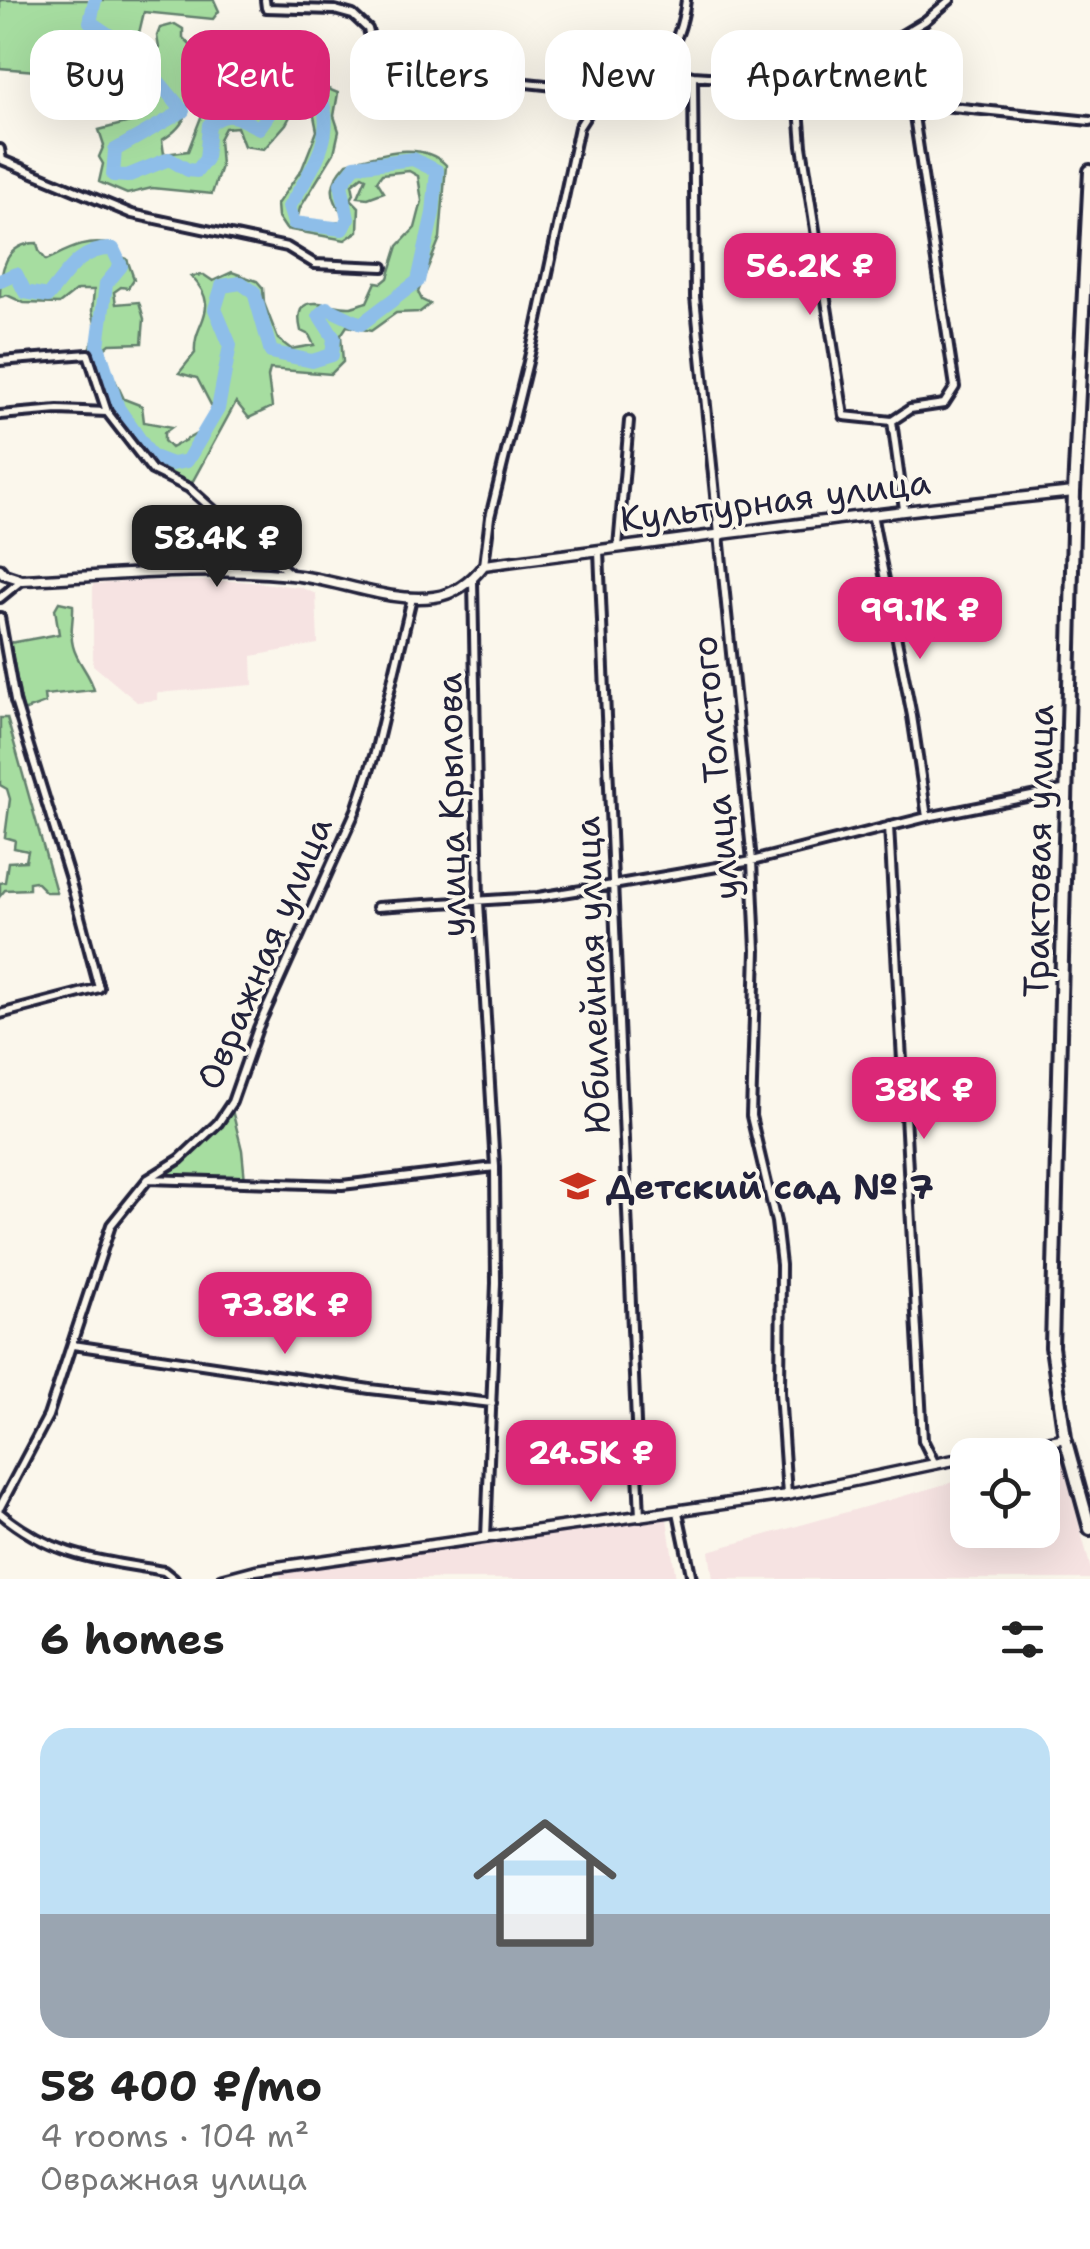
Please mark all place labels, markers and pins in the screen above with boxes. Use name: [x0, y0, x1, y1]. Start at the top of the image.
pin: 56.2K ₽: [718, 233, 902, 318]
pin: 58.4K ₽: [125, 505, 309, 590]
pin: 99.1K ₽: [828, 577, 1012, 662]
pin: 38K ₽: [854, 1057, 994, 1142]
place label: Детский сад № 7: [606, 1163, 934, 1210]
school or university icon: Детский сад № 7: [559, 1167, 597, 1205]
pin: 73.8K ₽: [193, 1272, 377, 1357]
pin: 24.5K ₽: [499, 1420, 683, 1505]

